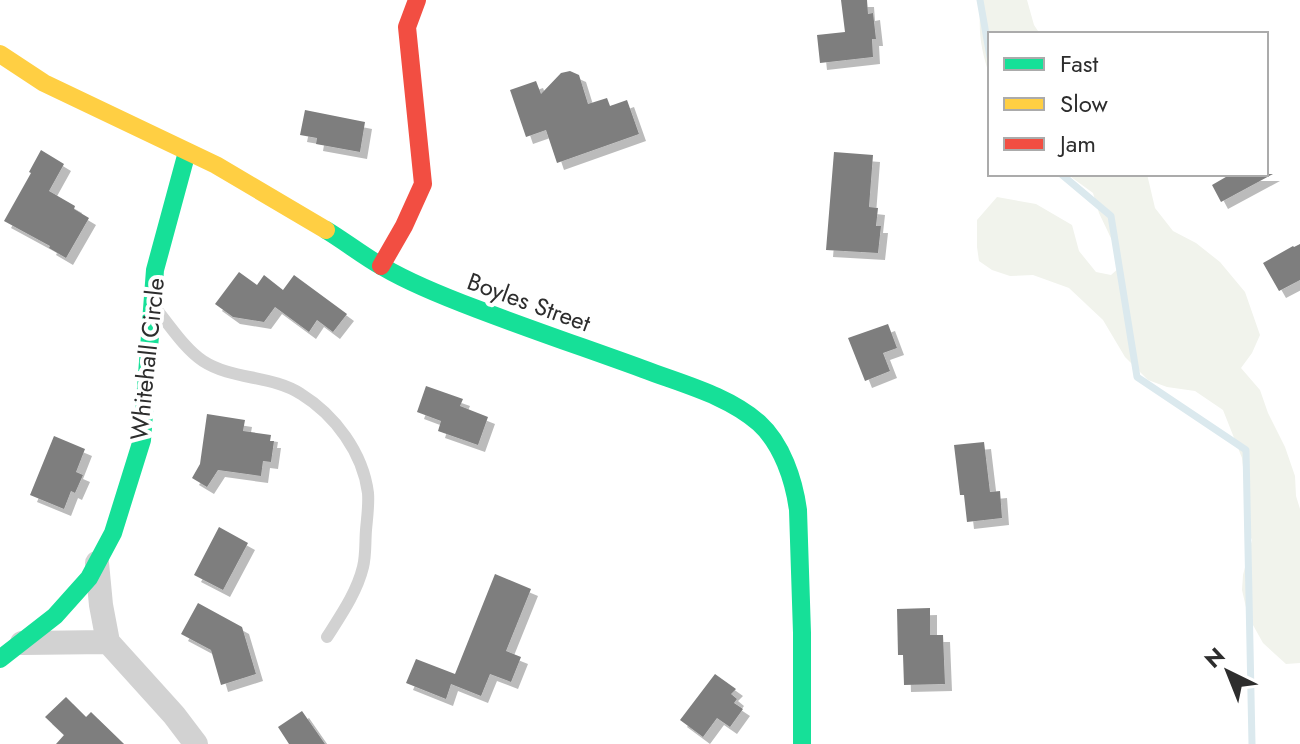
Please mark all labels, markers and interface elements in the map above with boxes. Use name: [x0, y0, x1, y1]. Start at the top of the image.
legend: [988, 32, 1268, 176]
text: Fast: [1060, 46, 1098, 81]
text: Slow: [1060, 86, 1108, 121]
text: Jam: [1057, 126, 1096, 161]
street label: Boyles Street: [463, 264, 596, 341]
street label: Whitehall Circle: [121, 276, 173, 442]
north arrow: [1188, 632, 1268, 712]
text: N: [1197, 640, 1232, 675]

